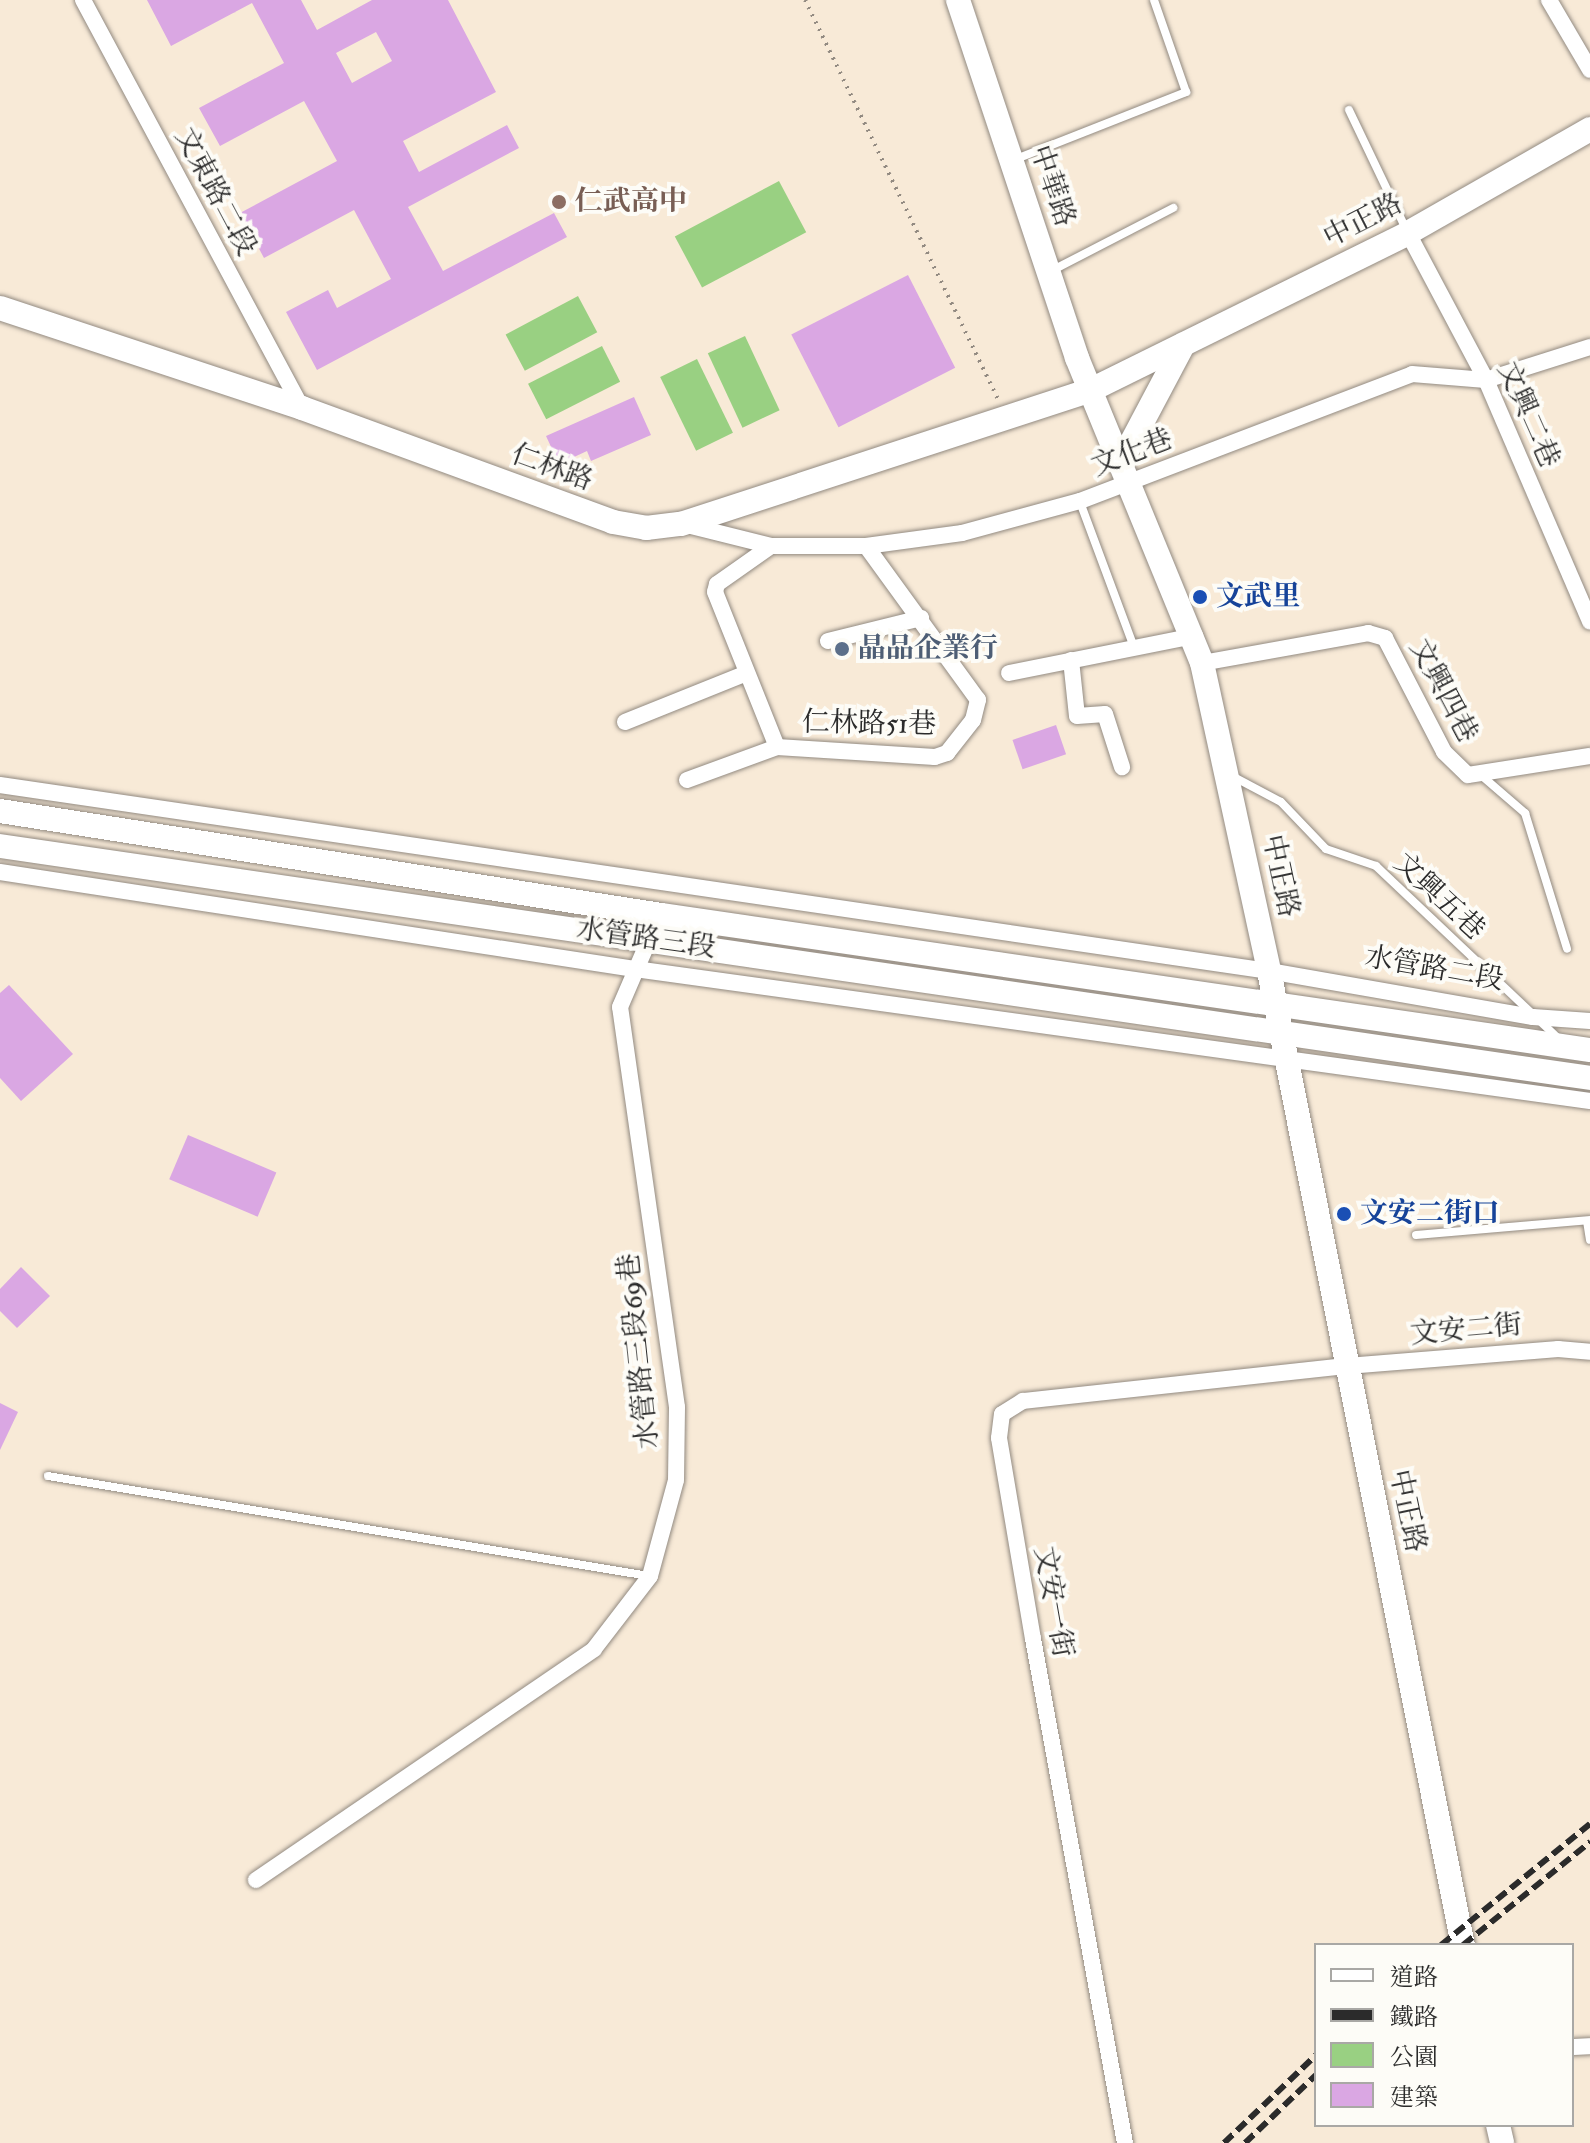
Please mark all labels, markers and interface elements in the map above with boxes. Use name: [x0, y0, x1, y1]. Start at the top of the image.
street label: 文東路二段: [167, 122, 263, 262]
street label: 中華路: [1022, 141, 1082, 231]
place label: 仁武高中: [575, 185, 687, 219]
street label: 中正路: [1318, 187, 1408, 255]
marker: 仁武高中: [550, 193, 568, 211]
street label: 文興二巷: [1490, 357, 1566, 473]
street label: 文化巷: [1087, 422, 1177, 484]
street label: 仁林路: [507, 438, 597, 498]
place label: 文武里: [1216, 580, 1300, 614]
marker: 文武里: [1191, 588, 1209, 606]
place label: 晶品企業行: [858, 632, 998, 666]
street label: 文興四巷: [1402, 634, 1484, 748]
marker: 晶品企業行: [833, 640, 851, 658]
street label: 仁林路51巷: [802, 706, 936, 742]
street label: 中正路: [1255, 831, 1305, 921]
street label: 文興五巷: [1387, 847, 1491, 947]
street label: 水管路三段: [574, 913, 718, 965]
street label: 水管路二段: [1362, 940, 1506, 998]
place label: 文安二街口: [1360, 1197, 1500, 1231]
marker: 文安二街口: [1335, 1205, 1353, 1223]
street label: 水管路三段69巷: [612, 1252, 666, 1450]
street label: 文安二街: [1409, 1308, 1523, 1352]
street label: 中正路: [1382, 1466, 1432, 1556]
street label: 文安一街: [1027, 1544, 1079, 1660]
legend: [1314, 1943, 1574, 2127]
text: 道路: [1390, 1962, 1438, 1993]
text: 鐵路: [1390, 2002, 1438, 2033]
text: 公園: [1390, 2042, 1438, 2073]
text: 建築: [1390, 2082, 1438, 2113]

